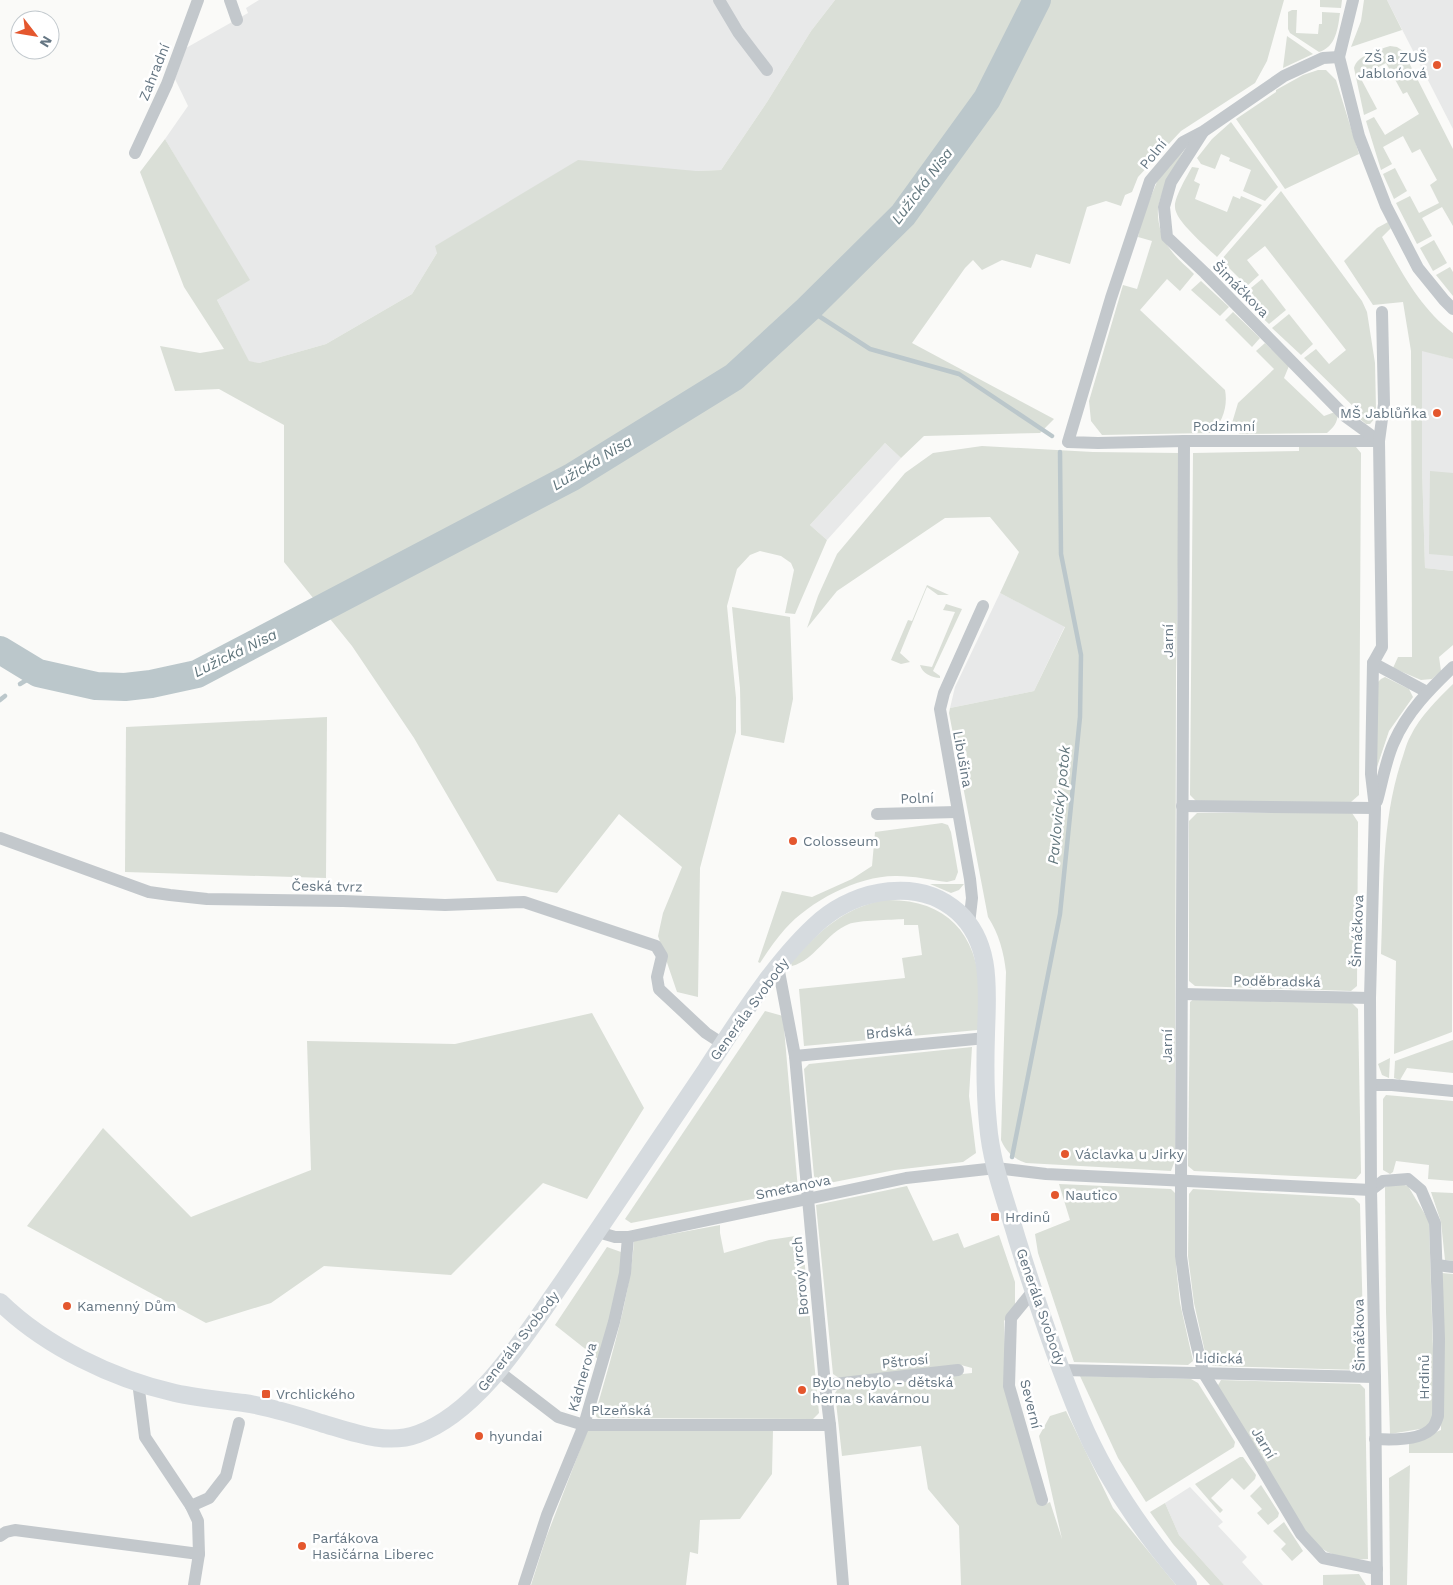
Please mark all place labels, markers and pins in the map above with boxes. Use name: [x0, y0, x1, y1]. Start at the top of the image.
place label: ZŠ a ZUŠ Jablońová: [1358, 49, 1427, 81]
marker: ZŠ a ZUŠ Jablońová: [1431, 59, 1443, 71]
place label: MŠ Jablůňka: [1340, 405, 1427, 421]
marker: MŠ Jablůňka: [1431, 407, 1443, 419]
place label: Colosseum: [803, 833, 879, 849]
marker: Colosseum: [787, 835, 799, 847]
place label: Václavka u Jirky: [1075, 1146, 1185, 1162]
marker: Václavka u Jirky: [1059, 1148, 1071, 1160]
place label: Nautico: [1065, 1187, 1118, 1203]
marker: Nautico: [1049, 1189, 1061, 1201]
place label: Hrdinů: [1005, 1209, 1051, 1225]
marker: Hrdinů: [989, 1211, 1001, 1223]
place label: Kamenný Dům: [77, 1298, 176, 1314]
marker: Kamenný Dům: [61, 1300, 73, 1312]
place label: Bylo nebylo - dětská herna s kavárnou: [812, 1374, 953, 1406]
marker: Bylo nebylo - dětská herna s kavárnou: [796, 1384, 808, 1396]
place label: Vrchlického: [276, 1386, 355, 1402]
marker: Vrchlického: [260, 1388, 272, 1400]
place label: hyundai: [489, 1428, 542, 1444]
marker: hyundai: [473, 1430, 485, 1442]
place label: Parťákova Hasičárna Liberec: [312, 1530, 434, 1562]
marker: Parťákova Hasičárna Liberec: [296, 1540, 308, 1552]

